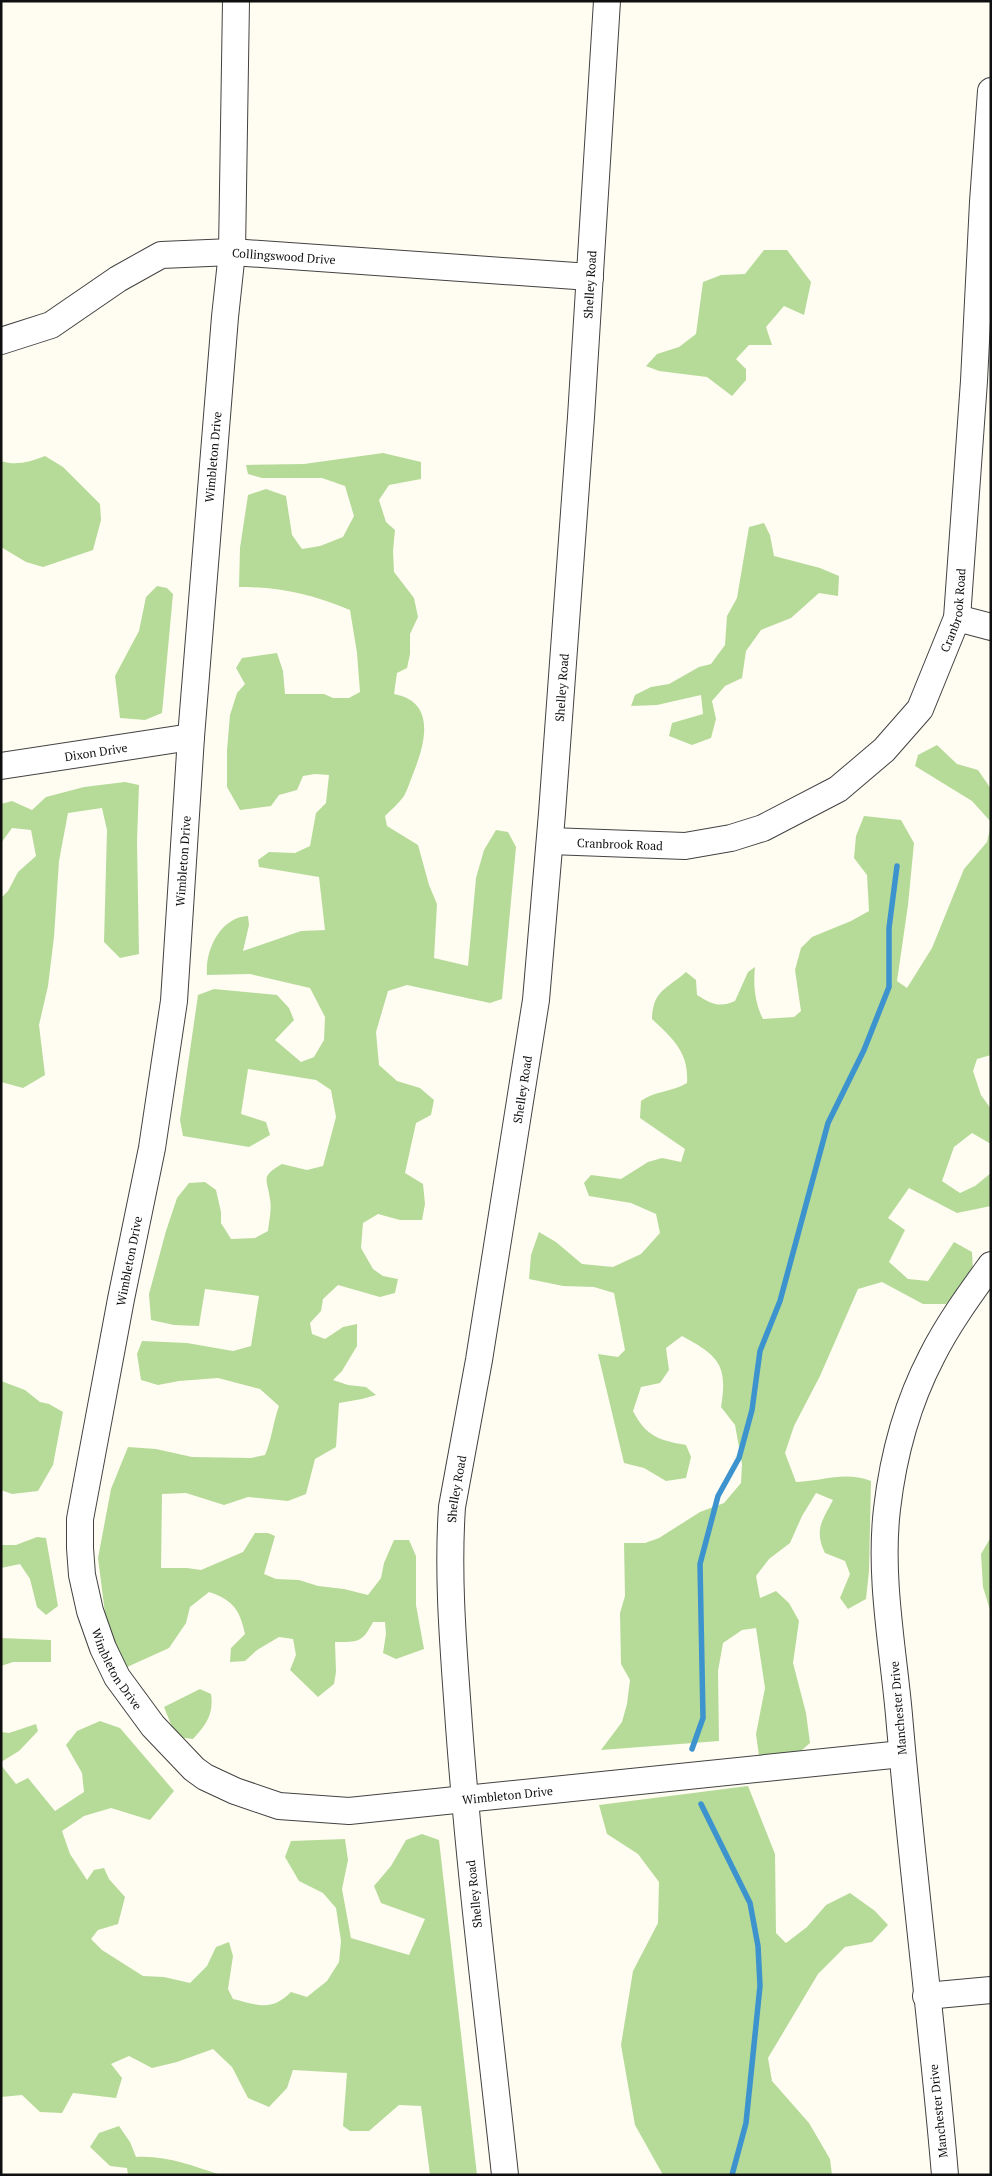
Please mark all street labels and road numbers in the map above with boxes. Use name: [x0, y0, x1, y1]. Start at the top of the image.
street label: Collingswood Drive: [232, 245, 336, 267]
street label: Shelley Road: [580, 250, 599, 319]
street label: Wimbleton Drive: [202, 411, 224, 503]
street label: Cranbrook Road: [937, 567, 968, 654]
street label: Shelley Road: [551, 653, 571, 722]
street label: Dixon Drive: [63, 739, 128, 764]
street label: Wimbleton Drive: [172, 815, 194, 907]
street label: Cranbrook Road: [577, 835, 663, 853]
street label: Shelley Road: [509, 1054, 535, 1124]
street label: Wimbleton Drive: [113, 1215, 145, 1307]
street label: Shelley Road: [444, 1454, 469, 1523]
street label: Wimbleton Drive: [89, 1626, 146, 1712]
street label: Manchester Drive: [886, 1660, 910, 1756]
street label: Wimbleton Drive: [461, 1783, 553, 1807]
street label: Shelley Road: [463, 1859, 485, 1929]
street label: Manchester Drive: [926, 2063, 950, 2159]

